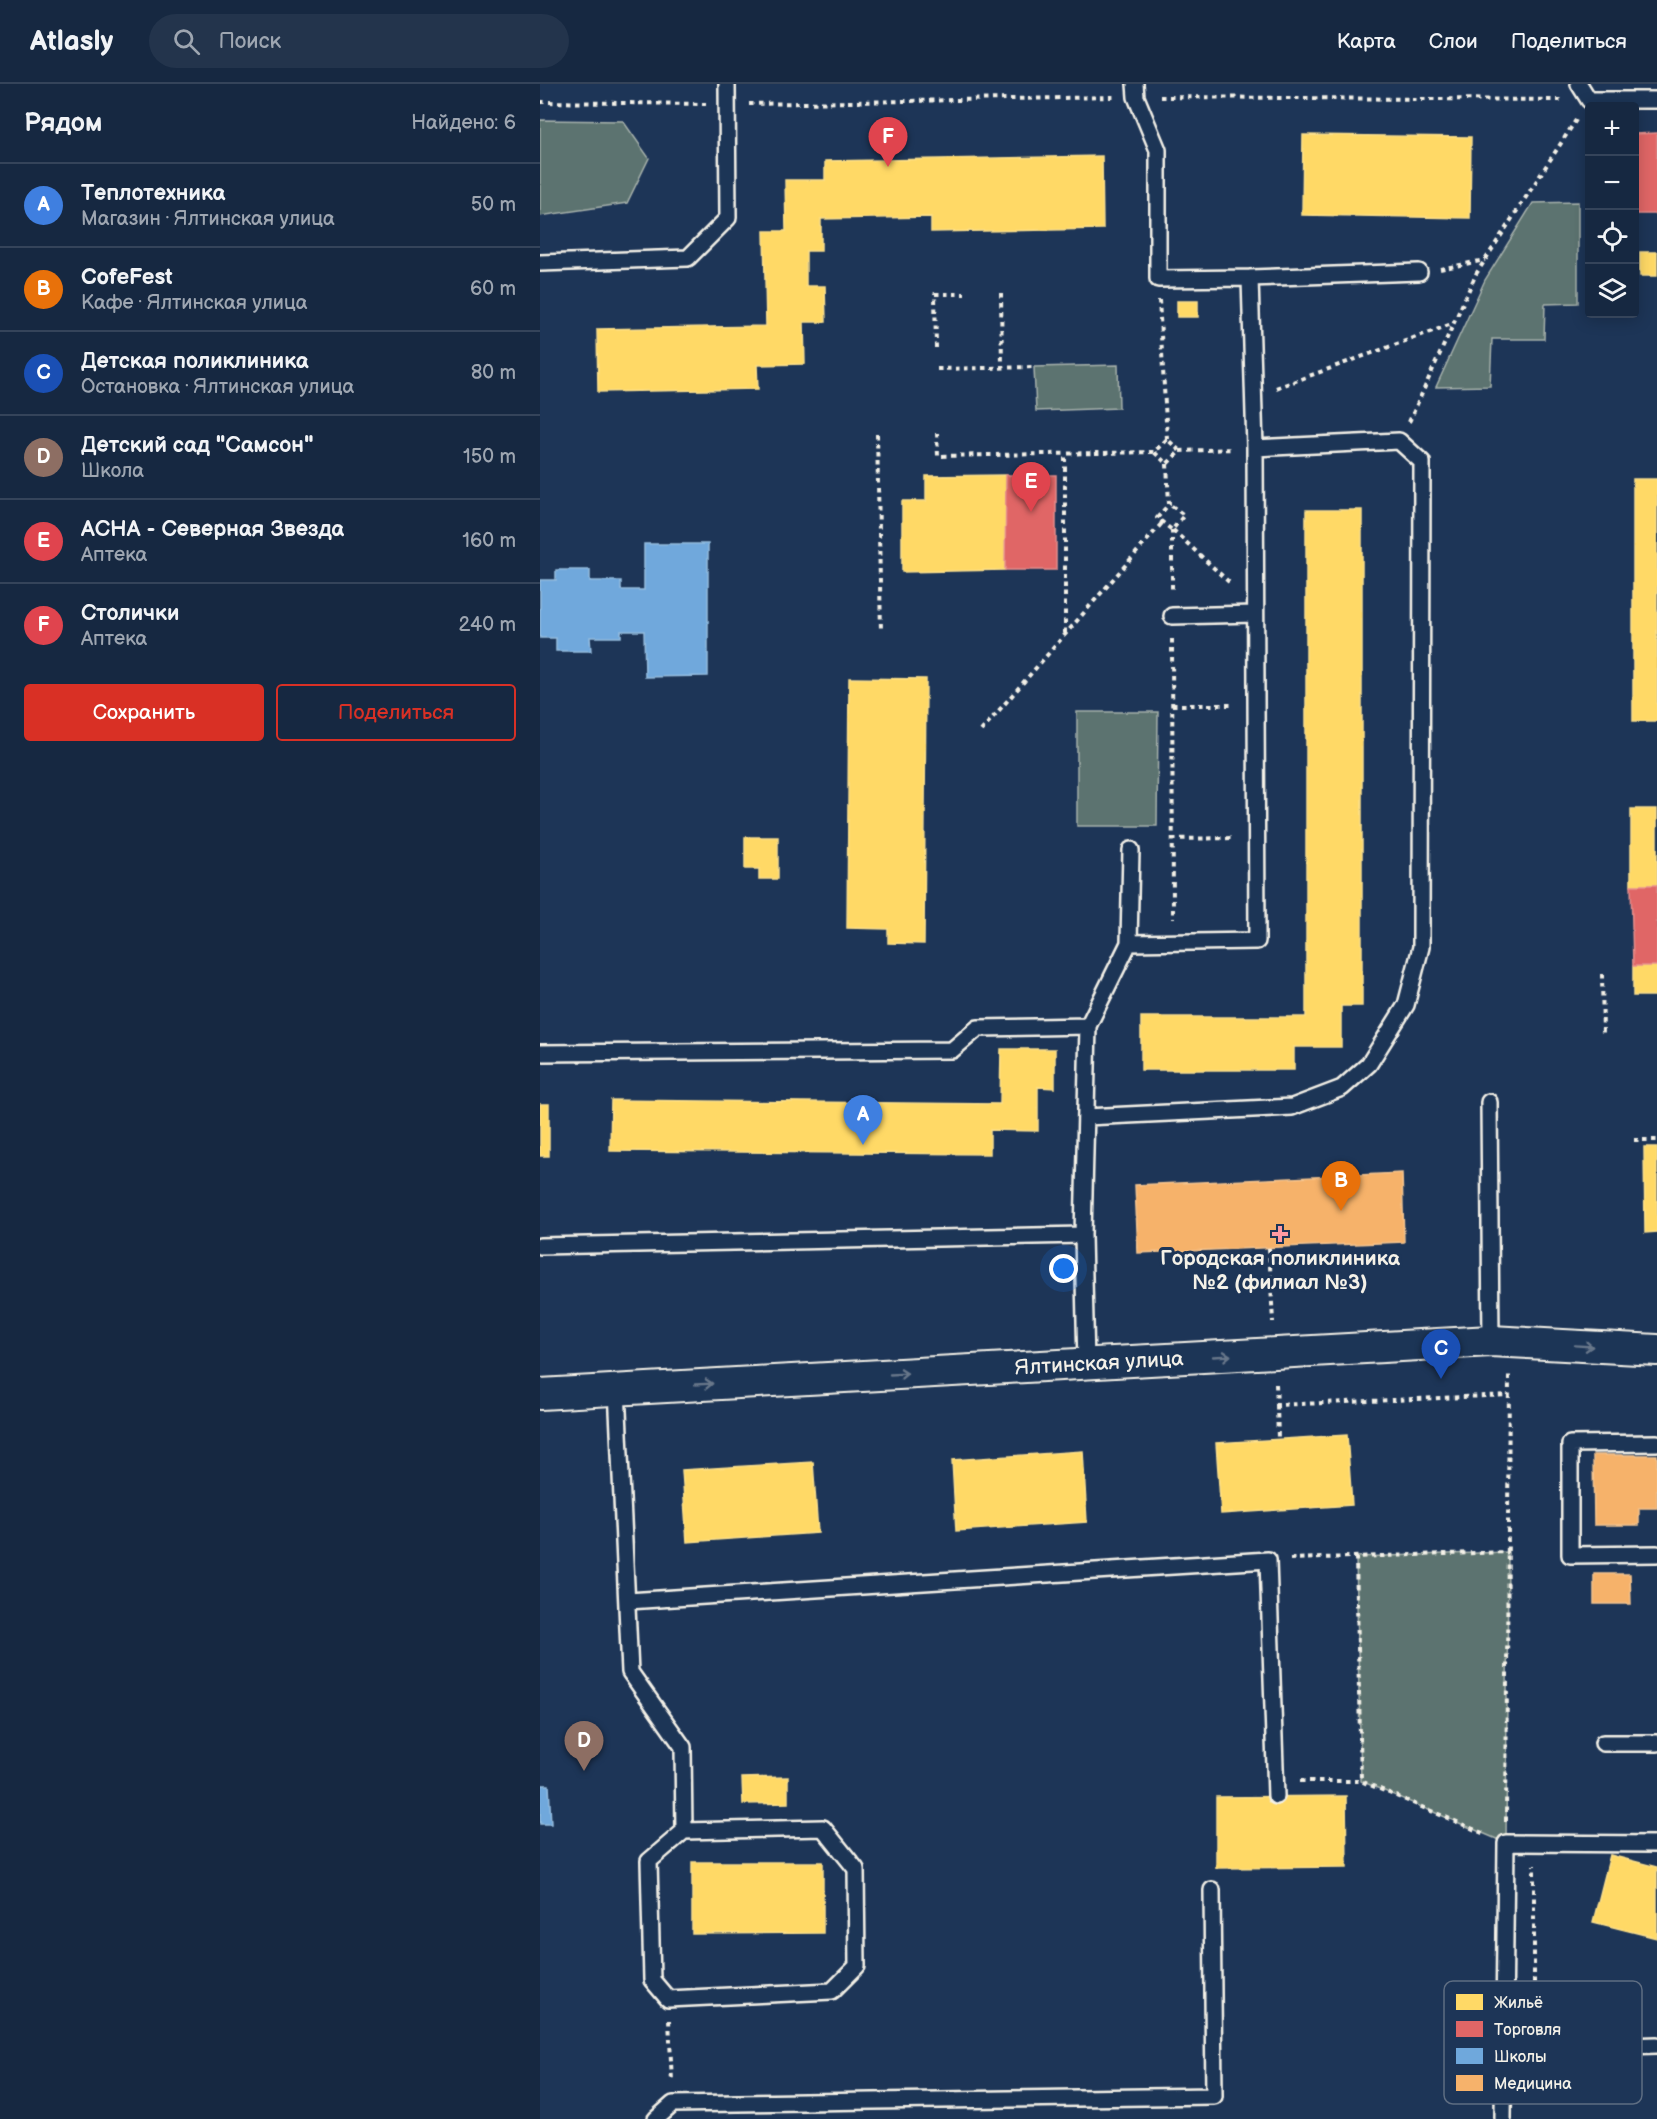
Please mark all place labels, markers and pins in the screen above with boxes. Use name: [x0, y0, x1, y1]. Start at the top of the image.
pin: F: [868, 118, 908, 167]
pin: E: [1012, 462, 1050, 512]
pin: A: [844, 1096, 882, 1145]
pin: B: [1322, 1162, 1360, 1211]
marker: Городская поликлиника №2 (филиал №3): [1271, 1225, 1289, 1243]
place label: Городская поликлиника №2 (филиал №3): [1160, 1246, 1401, 1295]
pin: C: [1422, 1330, 1460, 1379]
pin: D: [564, 1722, 603, 1771]

